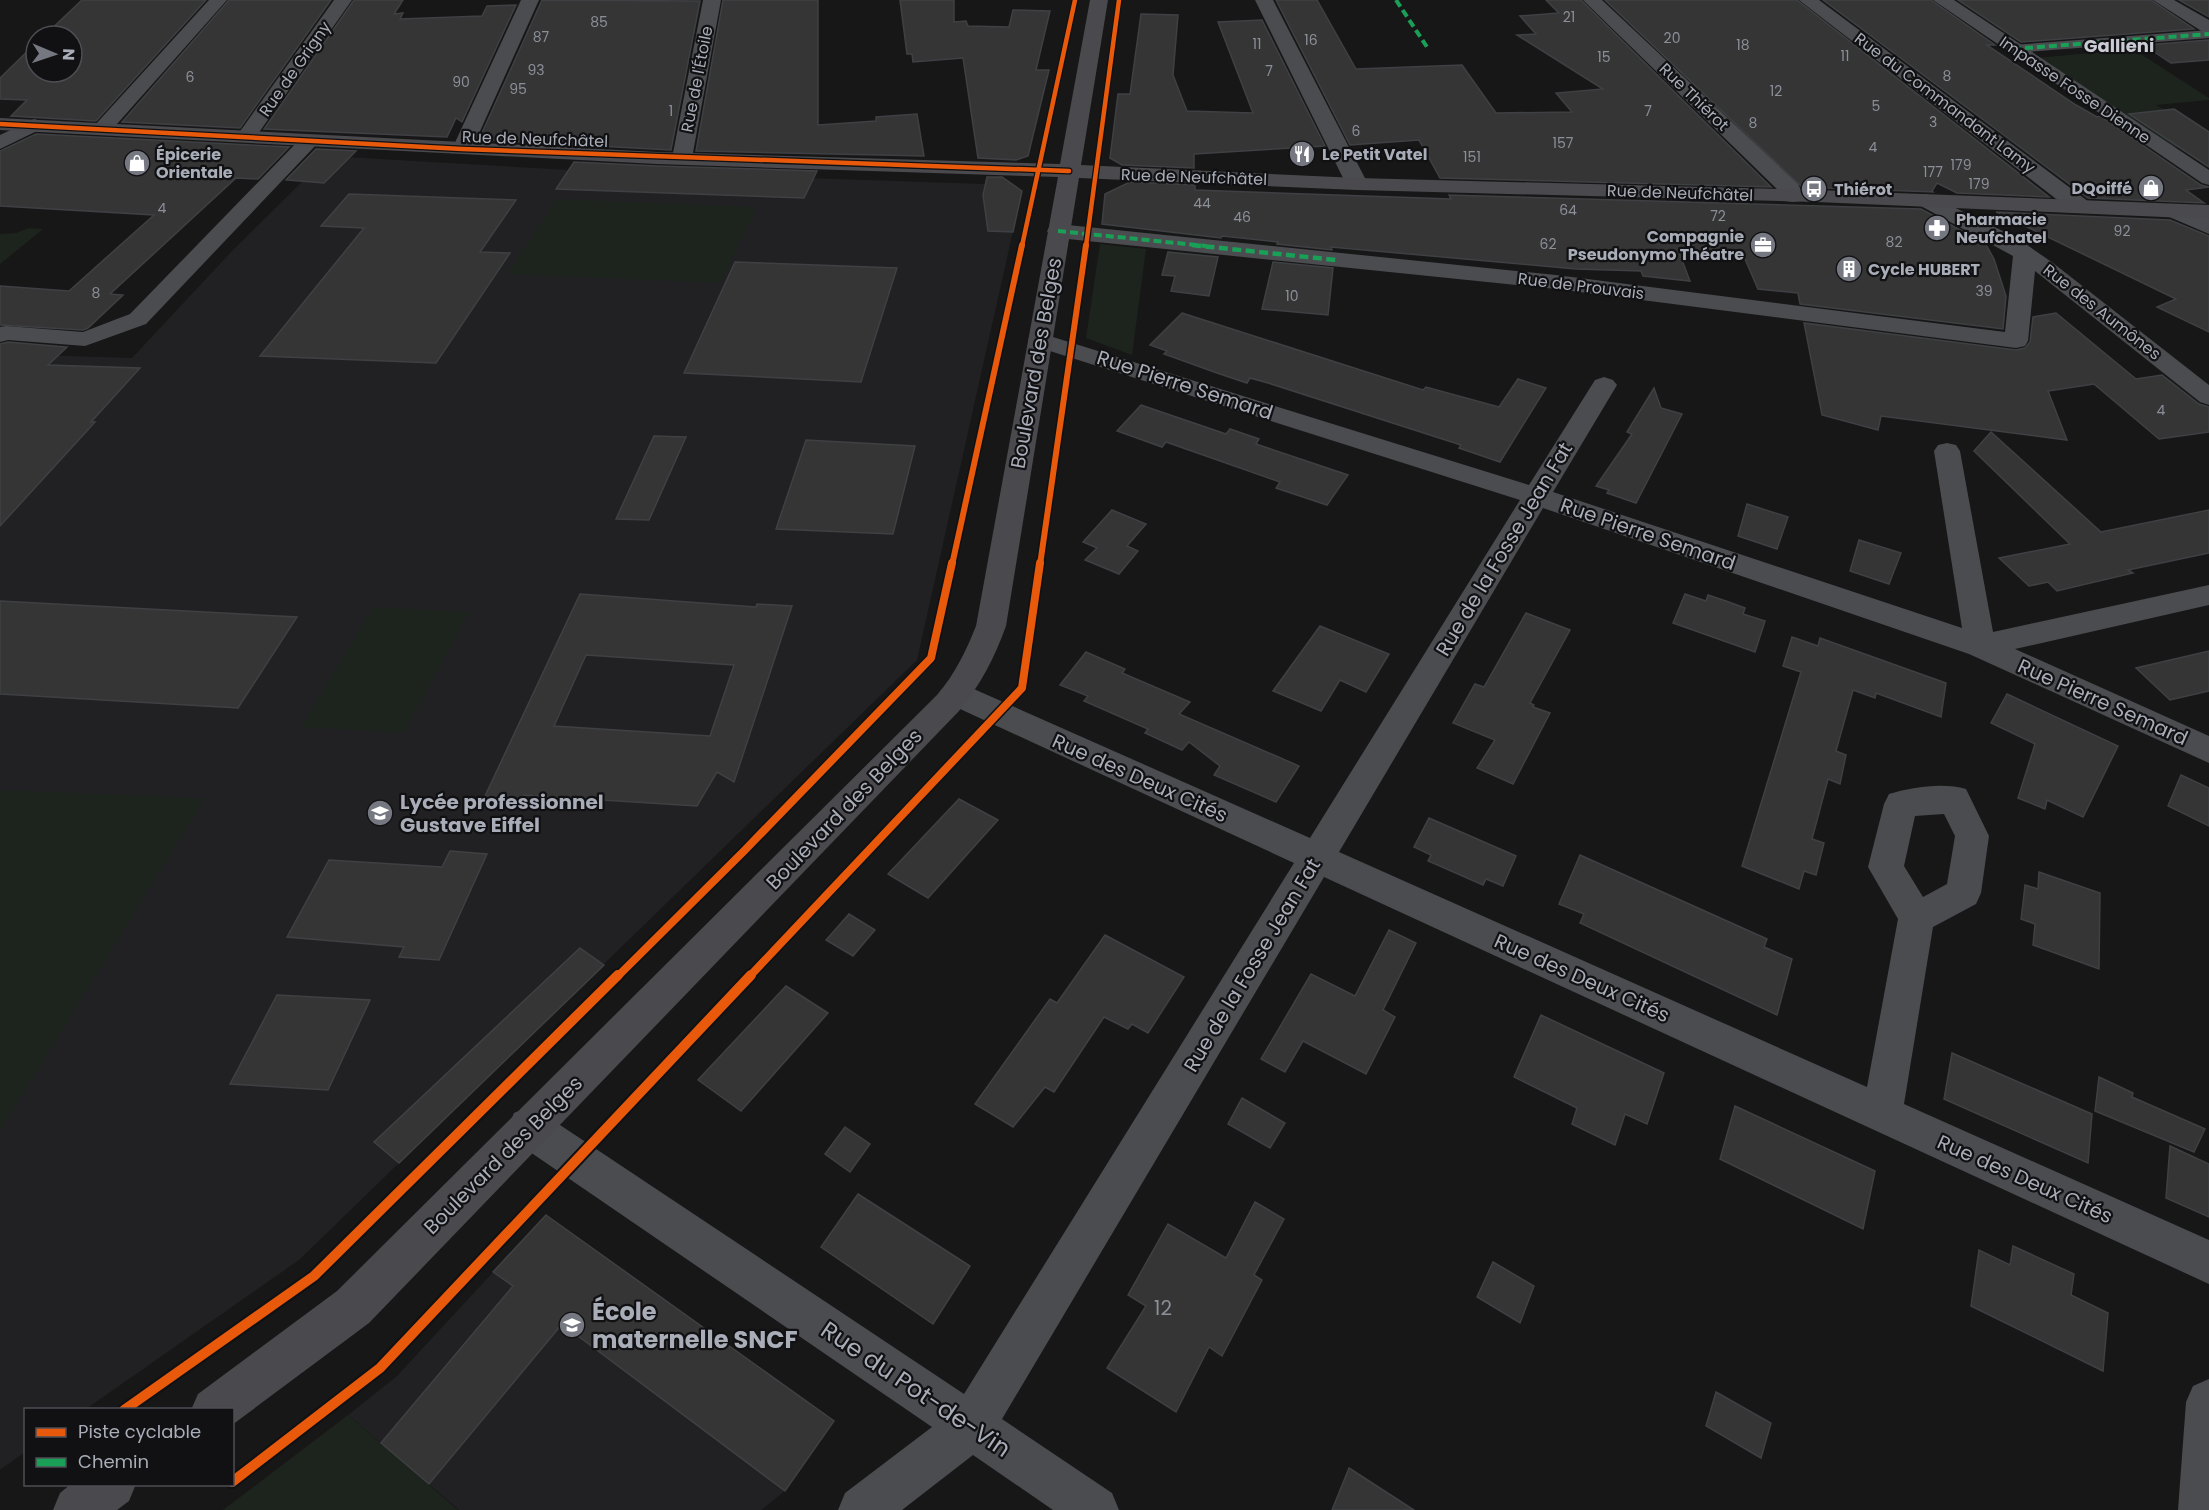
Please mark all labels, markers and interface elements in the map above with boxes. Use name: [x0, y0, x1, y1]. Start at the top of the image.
house number: 21: [1563, 7, 1575, 27]
house number: 85: [590, 12, 608, 32]
street label: Rue de Grigny: [254, 17, 336, 121]
north arrow: [24, 24, 84, 84]
street label: Rue de l'Étoile: [675, 24, 719, 134]
house number: 87: [533, 27, 550, 47]
street label: Rue du Commandant Lamy: [1850, 27, 2040, 179]
house number: 20: [1664, 28, 1680, 48]
house number: 16: [1304, 30, 1318, 50]
street label: Impasse Fosse Dienne: [1995, 31, 2155, 149]
district label: Gallieni: [2084, 33, 2154, 58]
house number: 11: [1253, 34, 1261, 54]
house number: 18: [1736, 35, 1750, 55]
house number: 11: [1841, 46, 1849, 66]
house number: 15: [1597, 47, 1611, 67]
text: N: [57, 48, 80, 61]
street label: Rue Thiérot: [1654, 58, 1734, 136]
house number: 93: [527, 60, 545, 80]
house number: 7: [1265, 61, 1273, 81]
house number: 8: [1943, 66, 1952, 86]
house number: 6: [186, 67, 195, 87]
house number: 90: [452, 72, 470, 92]
house number: 95: [509, 79, 527, 99]
house number: 12: [1770, 81, 1782, 101]
house number: 5: [1872, 96, 1880, 116]
house number: 1: [669, 101, 673, 121]
house number: 7: [1644, 101, 1652, 121]
house number: 3: [1929, 112, 1937, 132]
house number: 8: [1749, 113, 1758, 133]
house number: 6: [1352, 121, 1361, 141]
street label: Rue de Neufchâtel: [461, 125, 609, 153]
house number: 157: [1553, 133, 1574, 153]
house number: 4: [1869, 137, 1878, 157]
restaurant icon: Le Petit Vatel: [1287, 139, 1317, 169]
place label: Épicerie Orientale: [156, 143, 233, 184]
place label: Le Petit Vatel: [1322, 143, 1427, 166]
house number: 151: [1463, 147, 1481, 167]
shop icon: Épicerie Orientale: [122, 148, 152, 178]
house number: 179: [1951, 155, 1971, 175]
house number: 177: [1923, 162, 1943, 182]
street label: Rue de Neufchâtel: [1120, 163, 1268, 191]
shop icon: DQoiffé: [2136, 173, 2166, 203]
bus stop icon: Thiérot: [1799, 174, 1829, 204]
house number: 179: [1969, 174, 1989, 194]
place label: DQoiffé: [2071, 177, 2132, 200]
place label: Thiérot: [1834, 178, 1892, 201]
street label: Rue de Neufchâtel: [1606, 179, 1754, 207]
house number: 44: [1193, 193, 1211, 213]
house number: 4: [158, 198, 167, 218]
house number: 64: [1559, 200, 1577, 220]
house number: 72: [1710, 206, 1726, 226]
house number: 46: [1233, 207, 1251, 227]
place label: Pharmacie Neufchatel: [1956, 208, 2047, 249]
pharmacy icon: Pharmacie Neufchatel: [1922, 213, 1952, 243]
house number: 92: [2114, 221, 2130, 241]
place label: Compagnie Pseudonymo Théatre: [1568, 225, 1744, 266]
office icon: Compagnie Pseudonymo Théatre: [1748, 230, 1778, 260]
house number: 82: [1886, 232, 1902, 252]
house number: 62: [1540, 234, 1556, 254]
building icon: Cycle HUBERT: [1834, 254, 1864, 284]
street label: Boulevard des Belges: [1004, 255, 1068, 471]
place label: Cycle HUBERT: [1868, 258, 1981, 281]
street label: Rue des Aumônes: [2038, 259, 2166, 365]
street label: Rue de Prouvais: [1517, 267, 1645, 305]
house number: 39: [1975, 281, 1993, 301]
house number: 8: [92, 283, 101, 303]
house number: 10: [1285, 286, 1299, 306]
street label: Rue Pierre Semard: [1093, 343, 1277, 427]
house number: 4: [2157, 400, 2166, 420]
street label: Rue de la Fosse Jean Fat: [1429, 437, 1579, 661]
street label: Rue Pierre Semard: [1557, 491, 1739, 577]
street label: Rue Pierre Semard: [2013, 652, 2193, 752]
street label: Boulevard des Belges: [760, 722, 928, 896]
street label: Rue des Deux Cités: [1048, 727, 1232, 829]
place label: Lycée professionnel Gustave Eiffel: [400, 788, 604, 839]
school or university icon: Lycée professionnel Gustave Eiffel: [365, 798, 395, 828]
street label: Rue de la Fosse Jean Fat: [1177, 853, 1327, 1077]
street label: Rue des Deux Cités: [1490, 927, 1674, 1029]
street label: Boulevard des Belges: [417, 1069, 589, 1241]
street label: Rue des Deux Cités: [1933, 1128, 2117, 1230]
house number: 12: [1154, 1294, 1172, 1322]
place label: École maternelle SNCF: [592, 1295, 798, 1356]
school or university icon: École maternelle SNCF: [557, 1310, 587, 1340]
street label: Rue du Pot-de-Vin: [815, 1313, 1017, 1465]
legend: [24, 1408, 234, 1486]
text: Piste cyclable: [78, 1419, 201, 1444]
text: Chemin: [78, 1449, 149, 1474]

